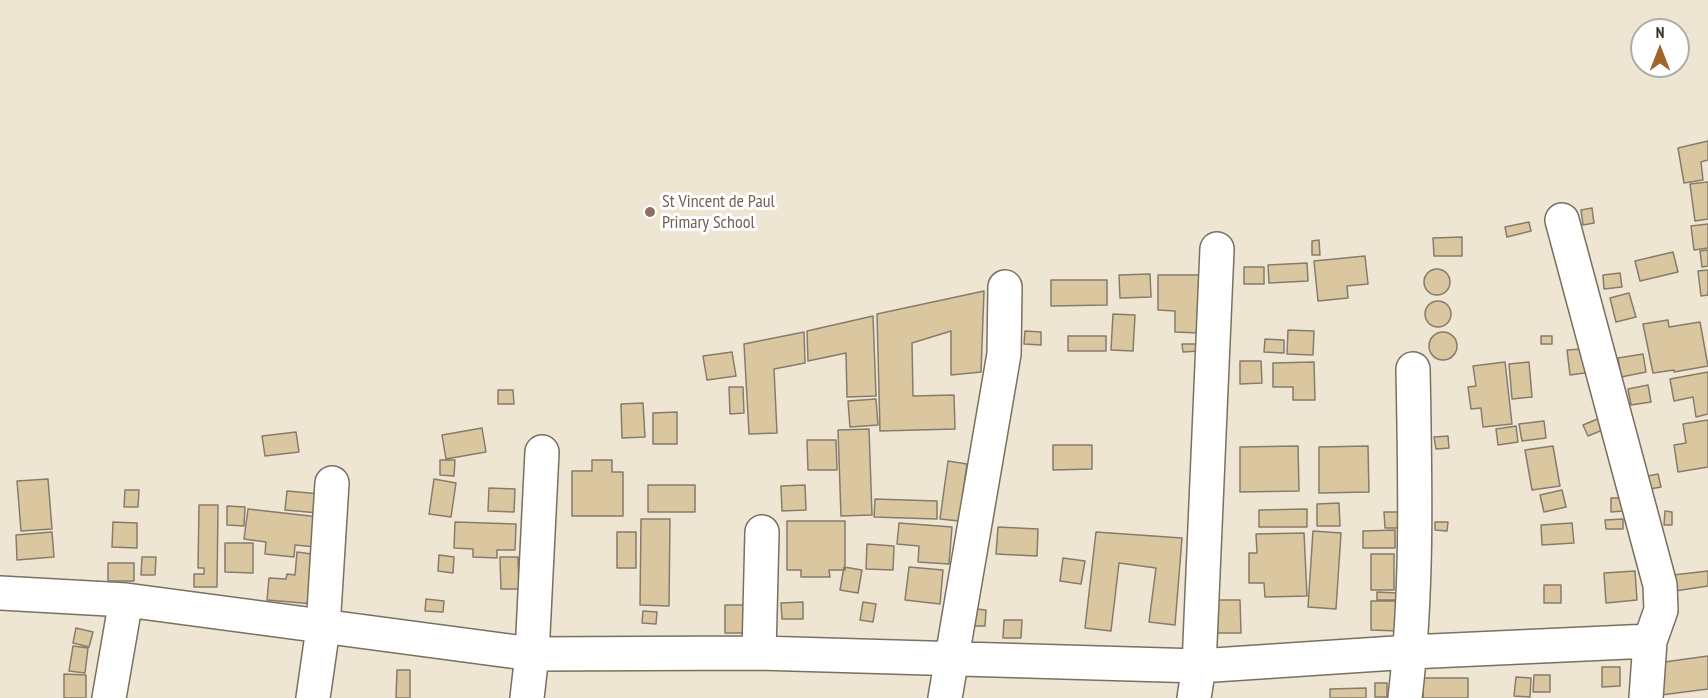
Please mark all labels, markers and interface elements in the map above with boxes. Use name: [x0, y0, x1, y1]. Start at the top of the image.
north arrow: [1630, 18, 1690, 78]
text: N: [1656, 22, 1664, 42]
place label: St Vincent de Paul Primary School: [662, 191, 775, 234]
marker: St Vincent de Paul Primary School: [643, 205, 657, 219]

